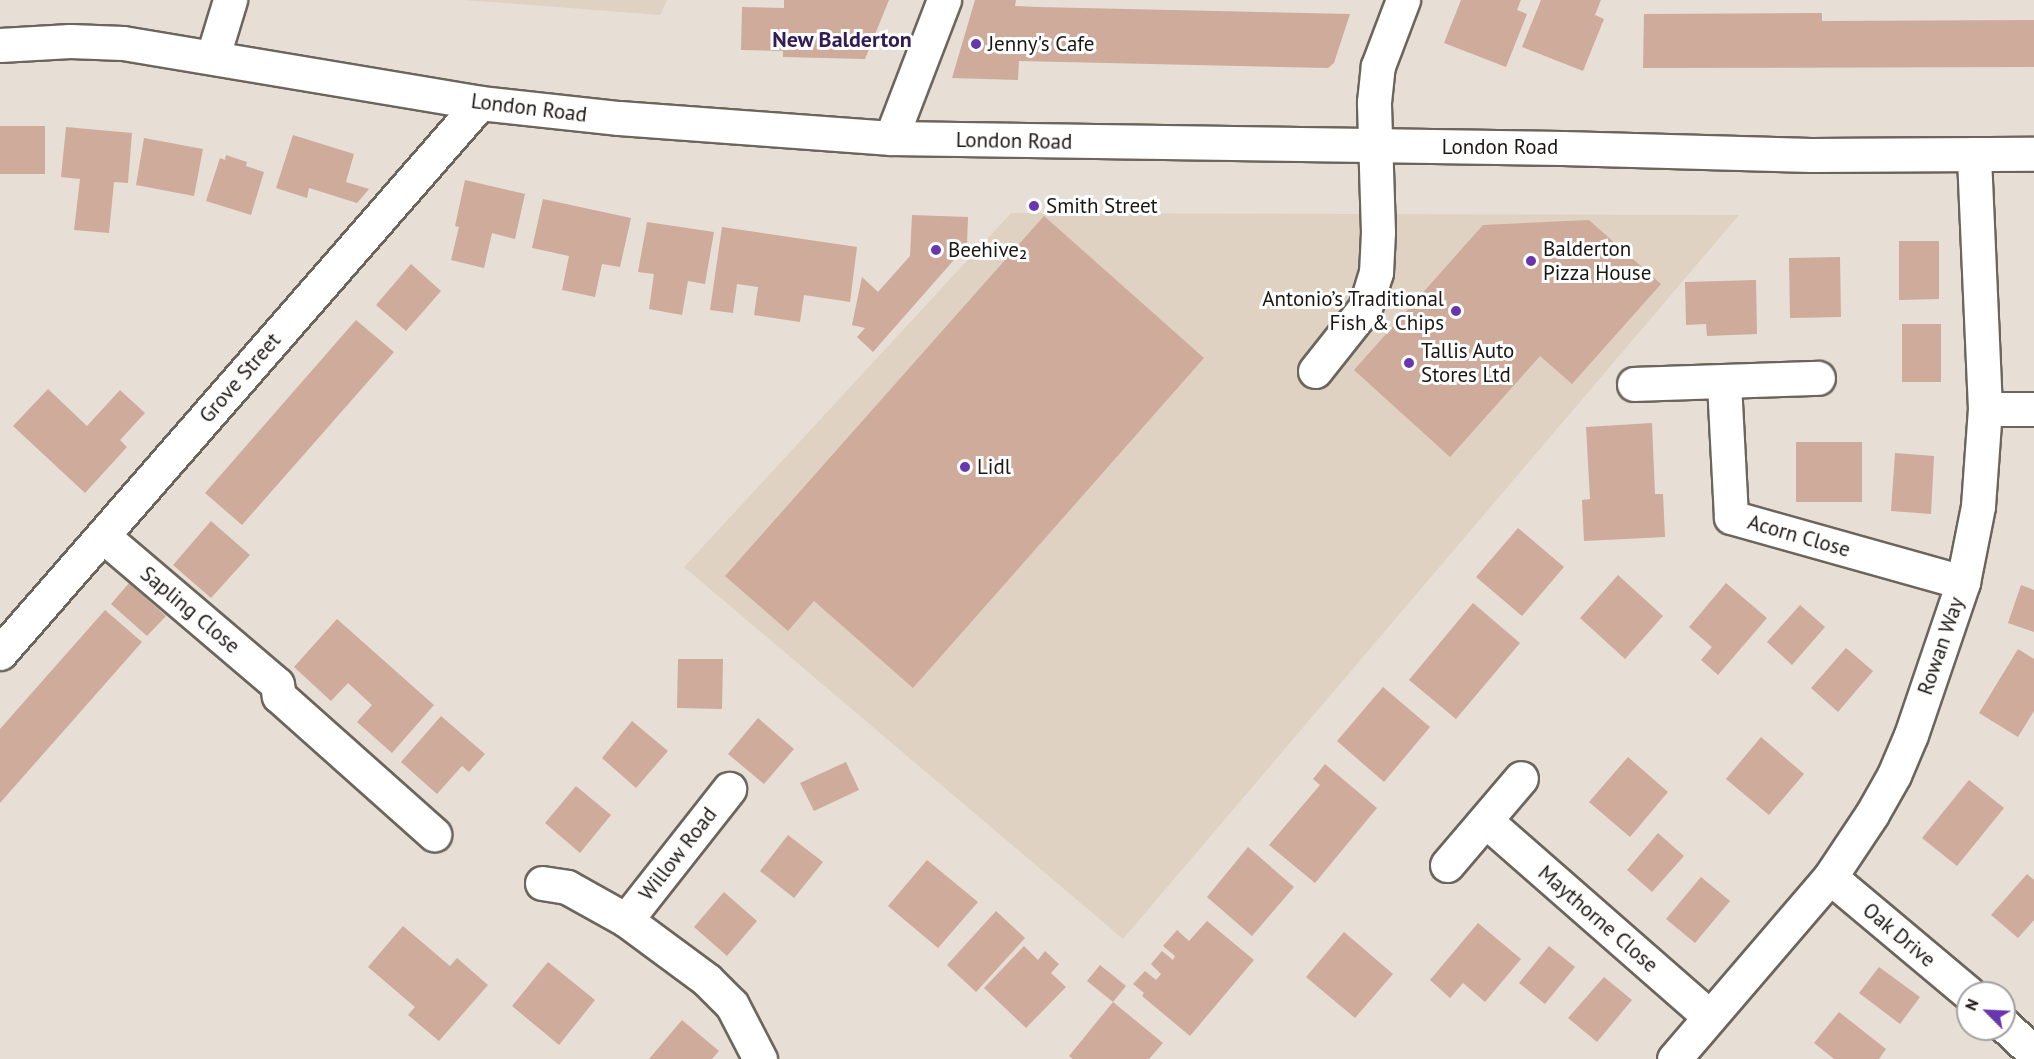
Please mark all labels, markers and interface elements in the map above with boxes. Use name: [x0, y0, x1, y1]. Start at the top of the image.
district label: New Balderton: [772, 27, 912, 53]
place label: Jenny's Cafe: [988, 31, 1094, 57]
marker: Jenny's Cafe: [969, 37, 983, 51]
street label: London Road: [470, 88, 588, 128]
street label: London Road: [956, 127, 1072, 155]
street label: London Road: [1442, 134, 1558, 160]
place label: Smith Street: [1046, 193, 1158, 219]
marker: Smith Street: [1027, 199, 1041, 213]
place label: Balderton Pizza House: [1543, 236, 1651, 286]
place label: Beehive₂: [948, 237, 1027, 263]
marker: Beehive₂: [929, 243, 943, 257]
marker: Balderton Pizza House: [1524, 254, 1538, 268]
place label: Antonio’s Traditional Fish & Chips: [1262, 286, 1444, 336]
marker: Antonio’s Traditional Fish & Chips: [1449, 304, 1463, 318]
street label: Grove Street: [194, 328, 286, 428]
place label: Tallis Auto Stores Ltd: [1421, 338, 1515, 388]
marker: Tallis Auto Stores Ltd: [1402, 356, 1416, 370]
place label: Lidl: [977, 454, 1011, 480]
marker: Lidl: [958, 460, 972, 474]
street label: Acorn Close: [1745, 509, 1853, 563]
street label: Sapling Close: [135, 561, 245, 659]
street label: Rowan Way: [1912, 594, 1970, 698]
street label: Willow Road: [634, 802, 722, 906]
street label: Maythorne Close: [1533, 860, 1663, 978]
street label: Oak Drive: [1857, 897, 1941, 973]
north arrow: [1956, 981, 2016, 1041]
text: N: [1960, 996, 1983, 1013]

